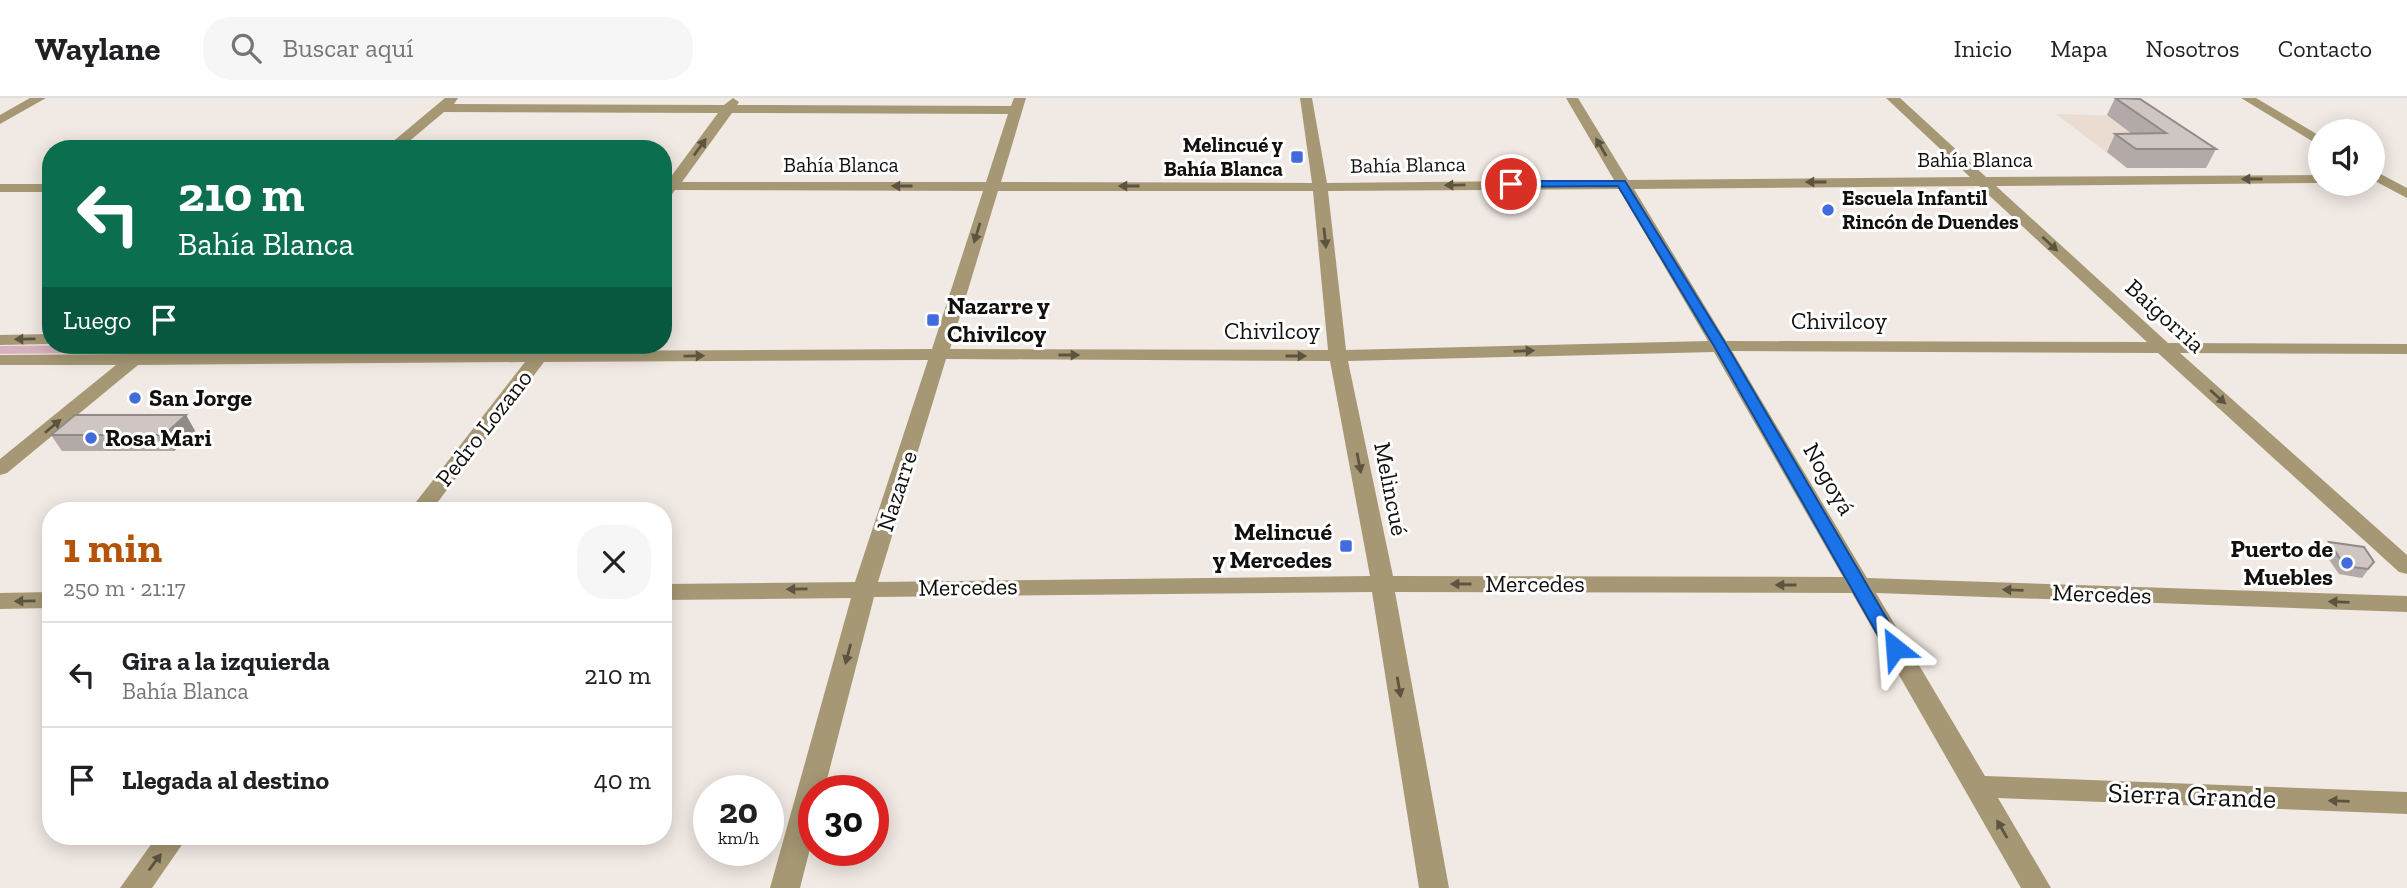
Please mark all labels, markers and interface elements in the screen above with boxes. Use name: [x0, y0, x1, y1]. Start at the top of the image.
search box: [203, 17, 693, 80]
text: Waylane: [35, 29, 161, 68]
icon: search: [227, 29, 265, 67]
text: Buscar aquí: [283, 32, 414, 64]
text: Inicio: [1954, 34, 2012, 63]
text: Mapa: [2050, 34, 2107, 63]
text: Nosotros: [2145, 34, 2240, 63]
text: Contacto: [2278, 34, 2372, 63]
map controls: [2308, 119, 2385, 196]
button: sound: [2308, 119, 2385, 196]
place label: Melincué y Bahía Blanca: [1164, 132, 1283, 181]
one-way arrow: [692, 138, 706, 156]
one-way arrow: [1594, 138, 1607, 157]
street label: Bahía Blanca: [1917, 147, 2033, 172]
marker: Melincué y Bahía Blanca: [1289, 149, 1305, 165]
street label: Bahía Blanca: [1350, 151, 1466, 178]
street label: Bahía Blanca: [783, 152, 899, 177]
pin: [1481, 154, 1541, 214]
text: 210 m: [178, 165, 304, 224]
icon: arrive: [1492, 165, 1530, 203]
icon: left: [63, 168, 154, 259]
one-way arrow: [2241, 173, 2263, 185]
one-way arrow: [1805, 176, 1827, 188]
one-way arrow: [1444, 179, 1466, 191]
one-way arrow: [891, 180, 913, 192]
one-way arrow: [1118, 180, 1140, 192]
place label: Escuela Infantil Rincón de Duendes: [1842, 185, 2019, 234]
marker: Escuela Infantil Rincón de Duendes: [1820, 202, 1836, 218]
one-way arrow: [971, 223, 982, 244]
text: Bahía Blanca: [178, 225, 354, 263]
one-way arrow: [1320, 228, 1331, 250]
one-way arrow: [2041, 236, 2059, 252]
street label: Baigorria: [2120, 272, 2211, 359]
place label: Nazarre y Chivilcoy: [947, 291, 1050, 348]
icon: arrive: [145, 301, 183, 339]
text: Luego: [63, 304, 131, 336]
street label: Chivilcoy: [1791, 306, 1888, 335]
marker: Nazarre y Chivilcoy: [925, 312, 941, 328]
street label: Chivilcoy: [1224, 316, 1321, 345]
one-way arrow: [14, 333, 36, 345]
one-way arrow: [1513, 345, 1535, 357]
one-way arrow: [1058, 349, 1080, 361]
one-way arrow: [684, 350, 706, 362]
one-way arrow: [1286, 350, 1308, 362]
street label: Pedro Lozano: [429, 364, 538, 492]
place label: San Jorge: [149, 383, 253, 412]
one-way arrow: [2209, 389, 2226, 405]
marker: San Jorge: [127, 390, 143, 406]
one-way arrow: [44, 419, 61, 434]
place label: Rosa Mari: [105, 423, 212, 452]
marker: Rosa Mari: [83, 430, 99, 446]
street label: Nogoyá: [1797, 438, 1862, 520]
street label: Melincué: [1368, 440, 1415, 538]
street label: Nazarre: [870, 447, 923, 535]
one-way arrow: [1354, 452, 1365, 474]
place label: Melincué y Mercedes: [1213, 517, 1332, 574]
text: 1 min: [63, 522, 162, 573]
button: close: [577, 525, 651, 599]
place label: Puerto de Muebles: [2231, 534, 2333, 591]
marker: Melincué y Mercedes: [1338, 538, 1354, 554]
marker: Puerto de Muebles: [2339, 555, 2355, 571]
street label: Mercedes: [1485, 569, 1585, 598]
street label: Mercedes: [918, 571, 1018, 602]
text: 250 m · 21:17: [63, 574, 186, 602]
street label: Mercedes: [2052, 577, 2152, 610]
one-way arrow: [1449, 578, 1471, 590]
one-way arrow: [1775, 579, 1797, 591]
one-way arrow: [786, 584, 808, 595]
one-way arrow: [2002, 585, 2024, 596]
one-way arrow: [14, 595, 36, 607]
one-way arrow: [2328, 596, 2350, 607]
position arrow: [1858, 611, 1932, 685]
one-way arrow: [842, 644, 852, 665]
text: Gira a la izquierda: [122, 645, 330, 677]
icon: left: [63, 656, 101, 694]
text: 210 m: [584, 659, 651, 691]
one-way arrow: [1394, 676, 1405, 698]
text: Bahía Blanca: [122, 677, 249, 705]
icon: arrive: [63, 761, 101, 799]
text: Llegada al destino: [122, 764, 329, 796]
text: 40 m: [594, 764, 651, 796]
speed limit sign: 30: [798, 775, 889, 866]
street label: Sierra Grande: [2107, 776, 2277, 815]
text: 20: [719, 790, 758, 832]
one-way arrow: [2328, 795, 2350, 806]
one-way arrow: [1996, 819, 2008, 839]
text: km/h: [718, 827, 759, 849]
one-way arrow: [147, 853, 161, 871]

